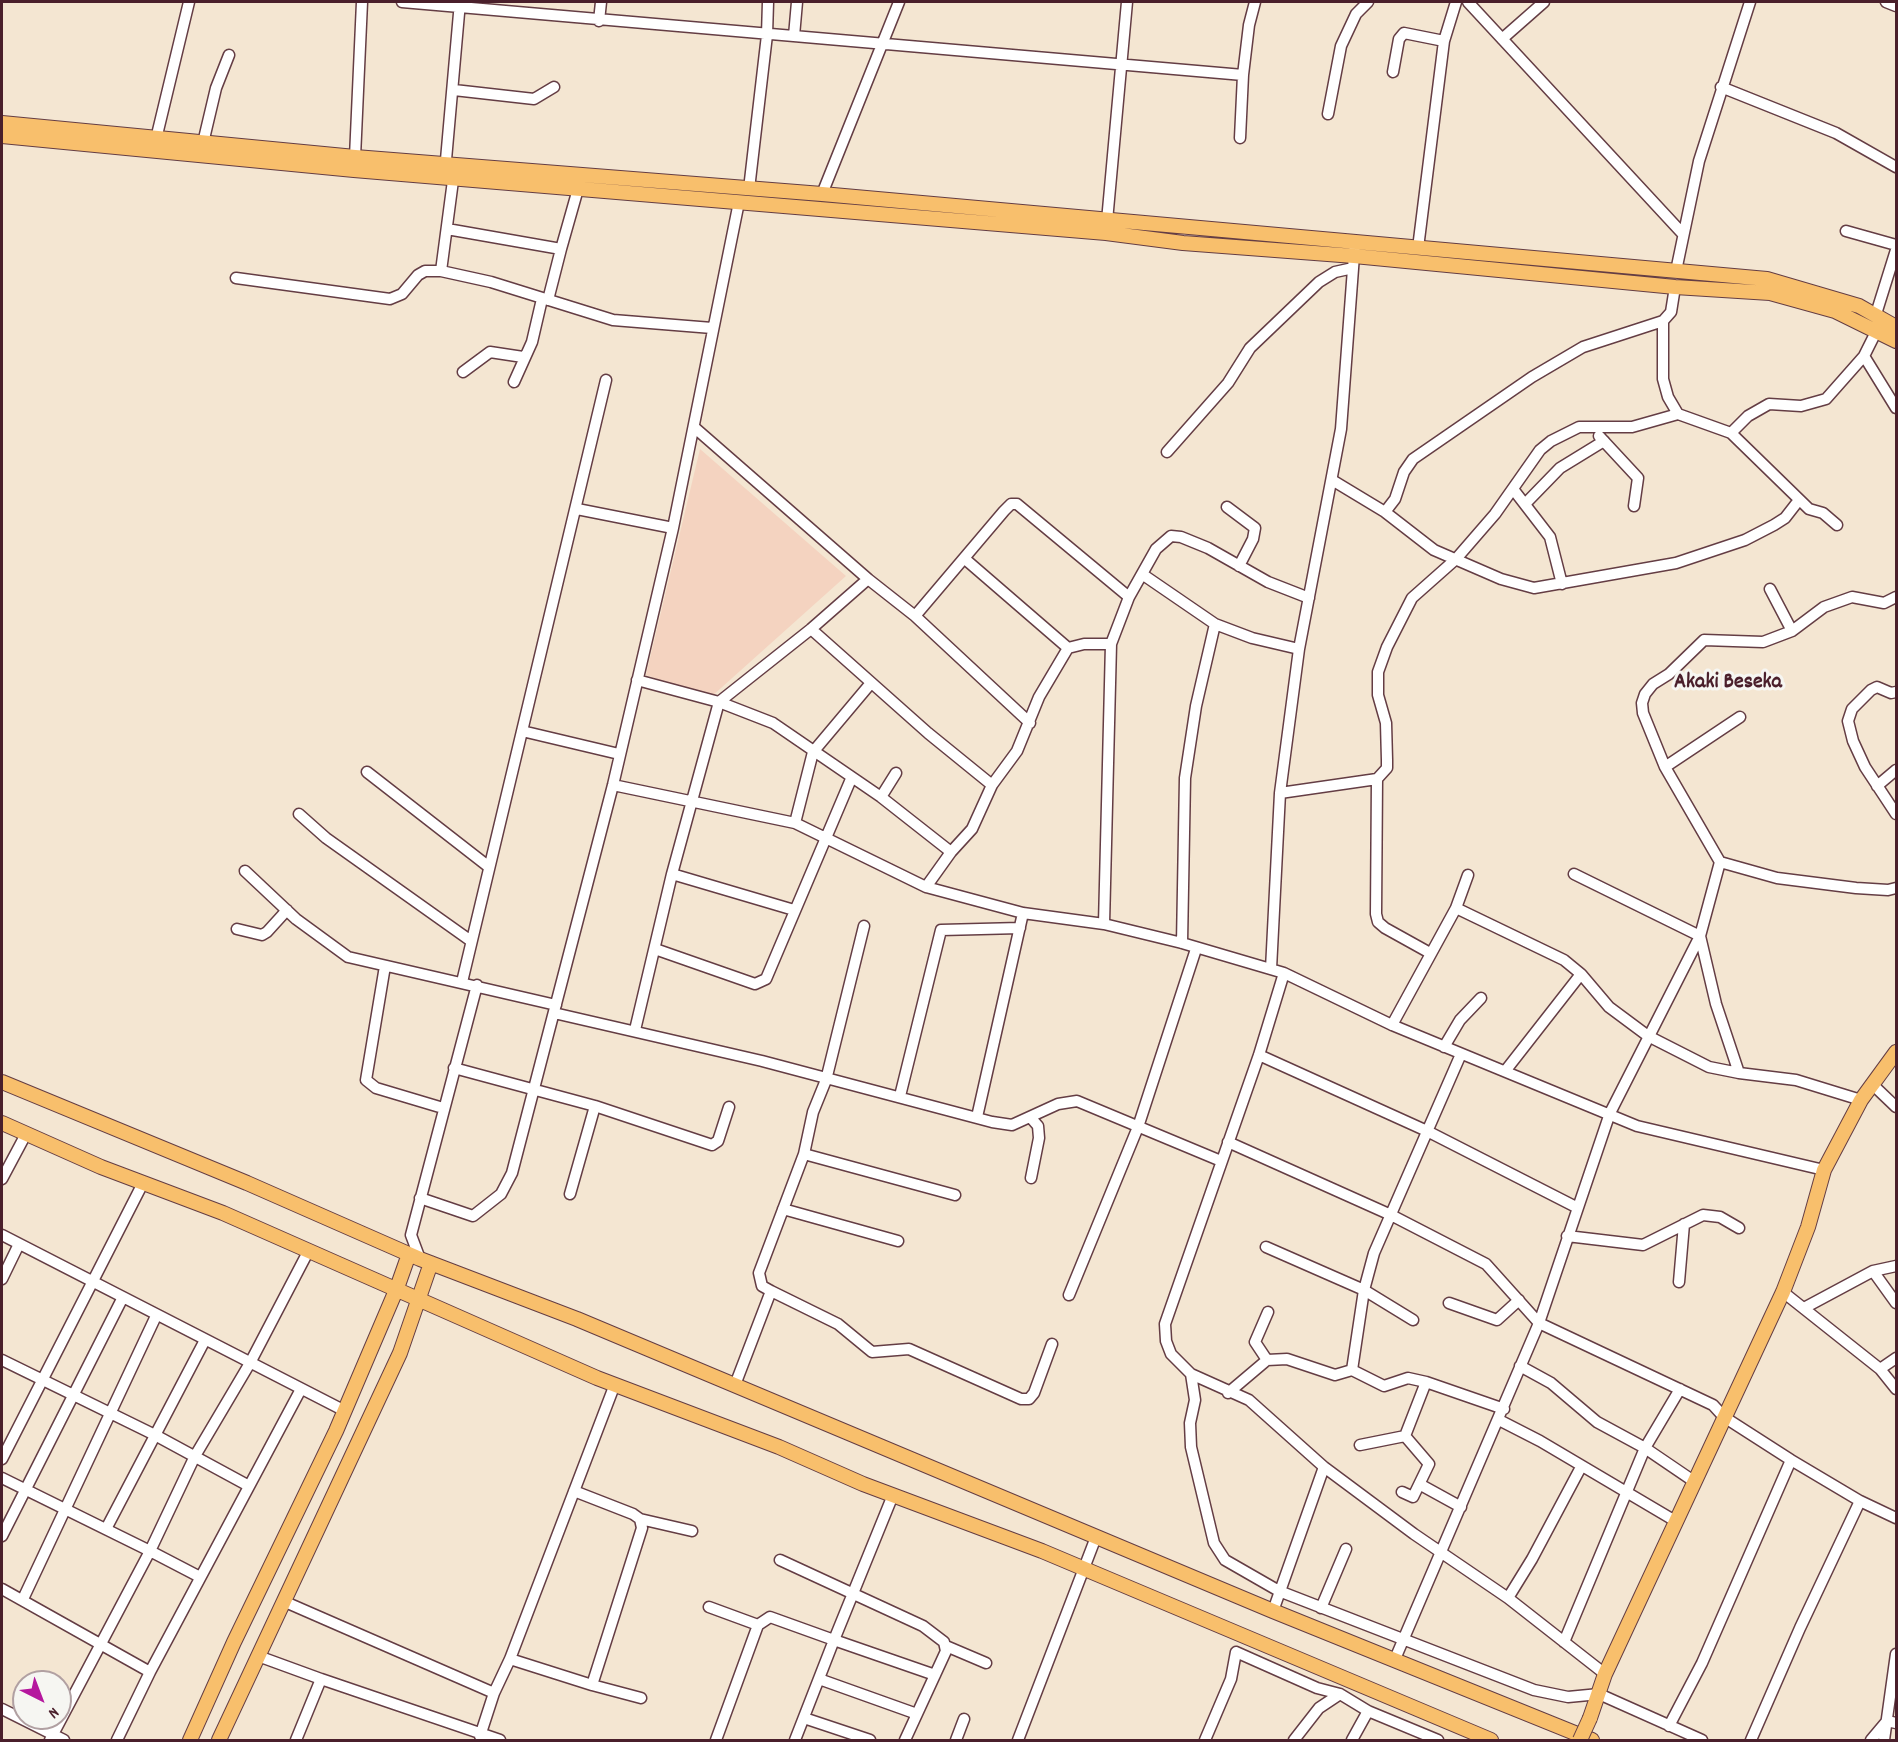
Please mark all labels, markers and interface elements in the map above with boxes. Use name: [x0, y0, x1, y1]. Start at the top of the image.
district label: Akaki Beseka: [1674, 671, 1782, 697]
north arrow: [12, 1670, 72, 1730]
text: N: [42, 1701, 64, 1723]

